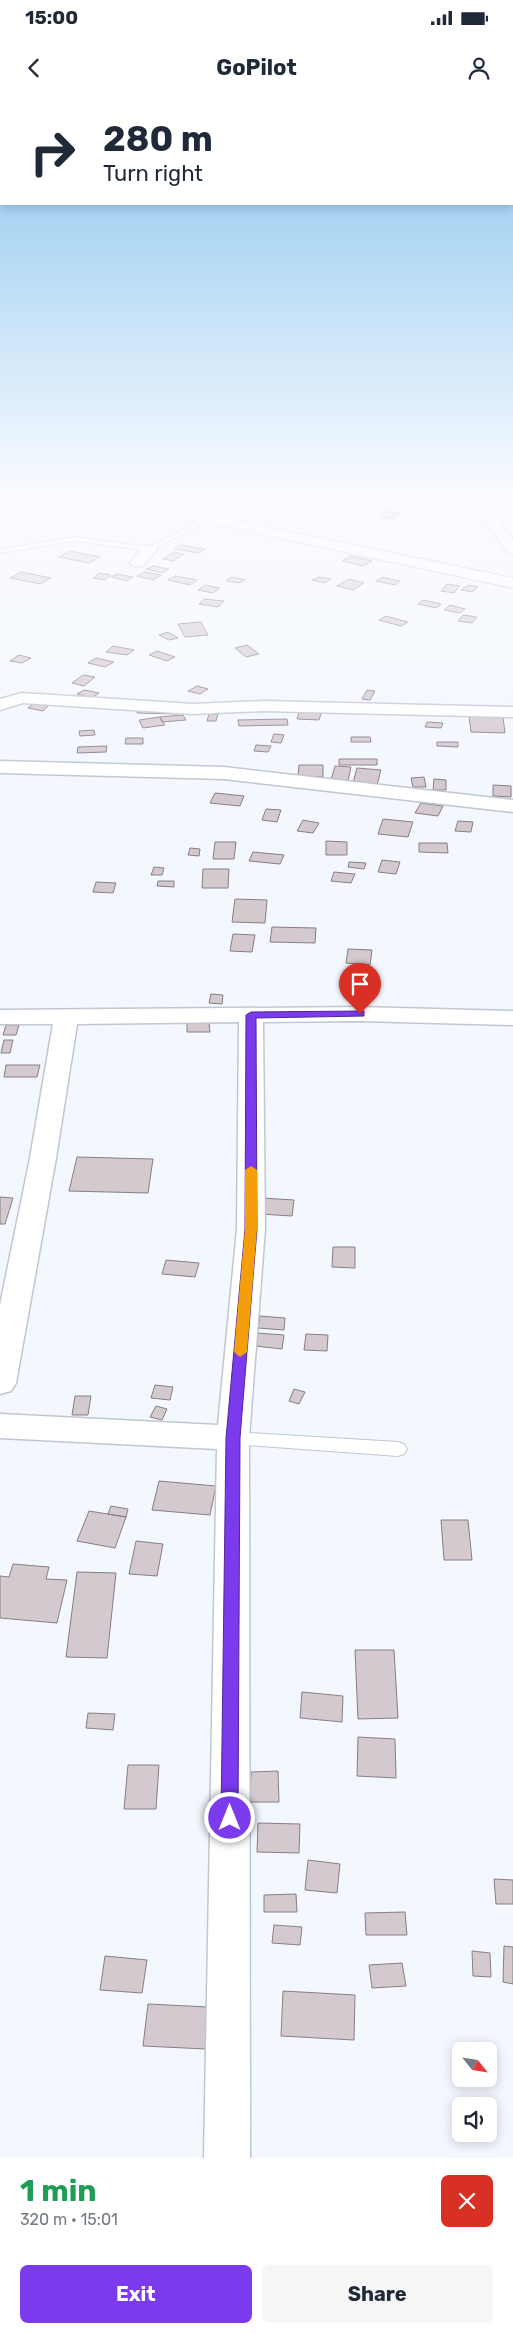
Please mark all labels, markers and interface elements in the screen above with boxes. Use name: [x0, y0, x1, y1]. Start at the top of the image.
text: 15:00: [25, 6, 78, 29]
icon: back: [20, 54, 48, 82]
text: GoPilot: [216, 54, 297, 81]
icon: person: [465, 54, 493, 82]
text: 280 m: [103, 118, 213, 160]
icon: right: [20, 120, 85, 185]
text: Turn right: [103, 160, 203, 187]
pin: [339, 963, 381, 1014]
icon: arrive: [346, 970, 374, 998]
position arrow: [203, 1791, 255, 1843]
north arrow: [452, 2042, 498, 2088]
map controls: [452, 2042, 497, 2142]
button: sound: [452, 2097, 497, 2142]
text: 1 min: [20, 2173, 97, 2209]
button: close: [441, 2175, 493, 2227]
text: 320 m · 15:01: [20, 2210, 118, 2229]
button: Exit: [20, 2265, 252, 2323]
button: Share: [262, 2265, 493, 2323]

